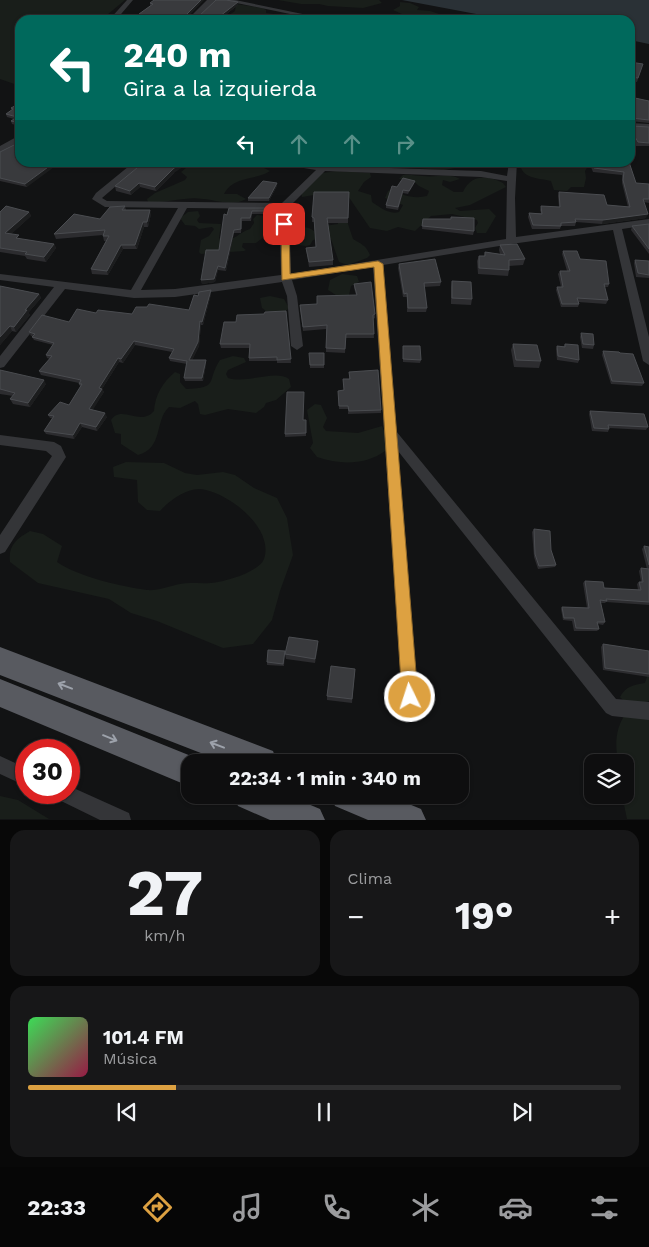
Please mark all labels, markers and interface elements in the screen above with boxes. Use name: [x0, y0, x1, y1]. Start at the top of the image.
text: 240 m: [123, 34, 232, 76]
icon: left: [40, 35, 105, 100]
text: Gira a la izquierda: [123, 76, 317, 101]
icon: left: [232, 130, 260, 158]
icon: ahead: [285, 130, 313, 158]
icon: ahead: [338, 130, 366, 158]
icon: right: [391, 130, 419, 158]
pin: [263, 203, 305, 245]
icon: arrive: [270, 210, 298, 238]
position arrow: [383, 670, 435, 722]
one-way arrow: [58, 681, 73, 691]
one-way arrow: [102, 734, 117, 744]
speed limit sign: 30: [15, 739, 80, 804]
one-way arrow: [210, 740, 225, 749]
map controls: [584, 754, 634, 804]
button: layers: [584, 754, 634, 804]
text: 22:34 · 1 min · 340 m: [229, 767, 421, 790]
text: 27: [126, 855, 203, 931]
text: Clima: [348, 869, 392, 888]
text: 19°: [455, 894, 514, 938]
text: −: [348, 900, 364, 933]
text: +: [604, 900, 621, 933]
text: km/h: [144, 926, 185, 945]
text: 101.4 FM: [103, 1026, 184, 1049]
text: Música: [103, 1049, 157, 1068]
icon: previous: [113, 1098, 141, 1126]
icon: pause: [310, 1098, 338, 1126]
icon: next: [508, 1098, 536, 1126]
icon: directions: [140, 1190, 175, 1225]
icon: music: [230, 1190, 265, 1225]
icon: phone: [319, 1190, 354, 1225]
icon: climate: [408, 1190, 443, 1225]
icon: car: [498, 1190, 533, 1225]
icon: filters: [587, 1190, 622, 1225]
text: 22:33: [27, 1195, 86, 1220]

